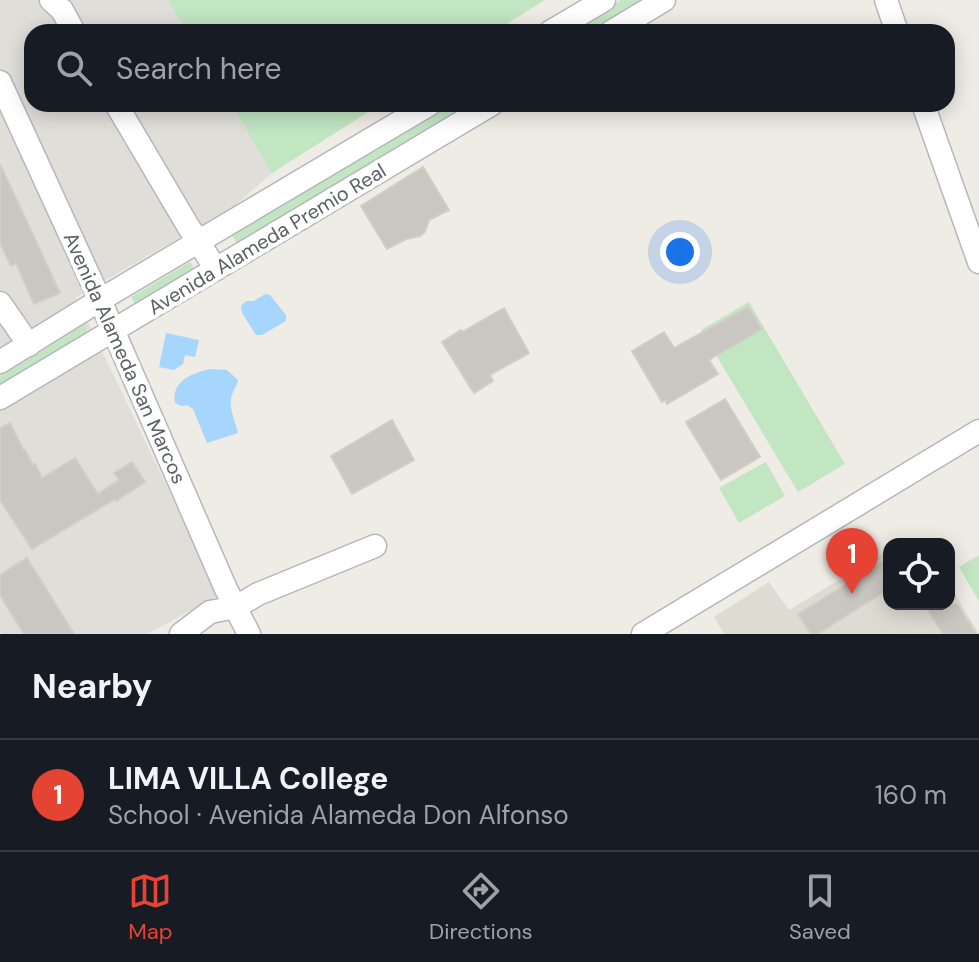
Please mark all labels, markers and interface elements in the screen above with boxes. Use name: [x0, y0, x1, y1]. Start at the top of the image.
search box: [24, 24, 955, 112]
icon: search: [52, 46, 96, 90]
text: Search here: [116, 49, 282, 88]
street label: Avenida Alameda Premio Real: [143, 158, 391, 320]
street label: Avenida Alameda San Marcos: [58, 228, 192, 488]
your location: [660, 232, 700, 272]
pin: 1: [826, 528, 878, 594]
map controls: [883, 538, 955, 610]
button: locate: [883, 538, 955, 610]
text: Nearby: [32, 664, 152, 709]
text: LIMA VILLA College: [108, 759, 388, 798]
text: 1: [53, 778, 63, 812]
text: 160 m: [875, 778, 947, 812]
text: School · Avenida Alameda Don Alfonso: [108, 798, 569, 832]
tab: Map: [128, 869, 173, 946]
tab: Directions: [429, 869, 533, 946]
tab: Saved: [789, 869, 851, 946]

